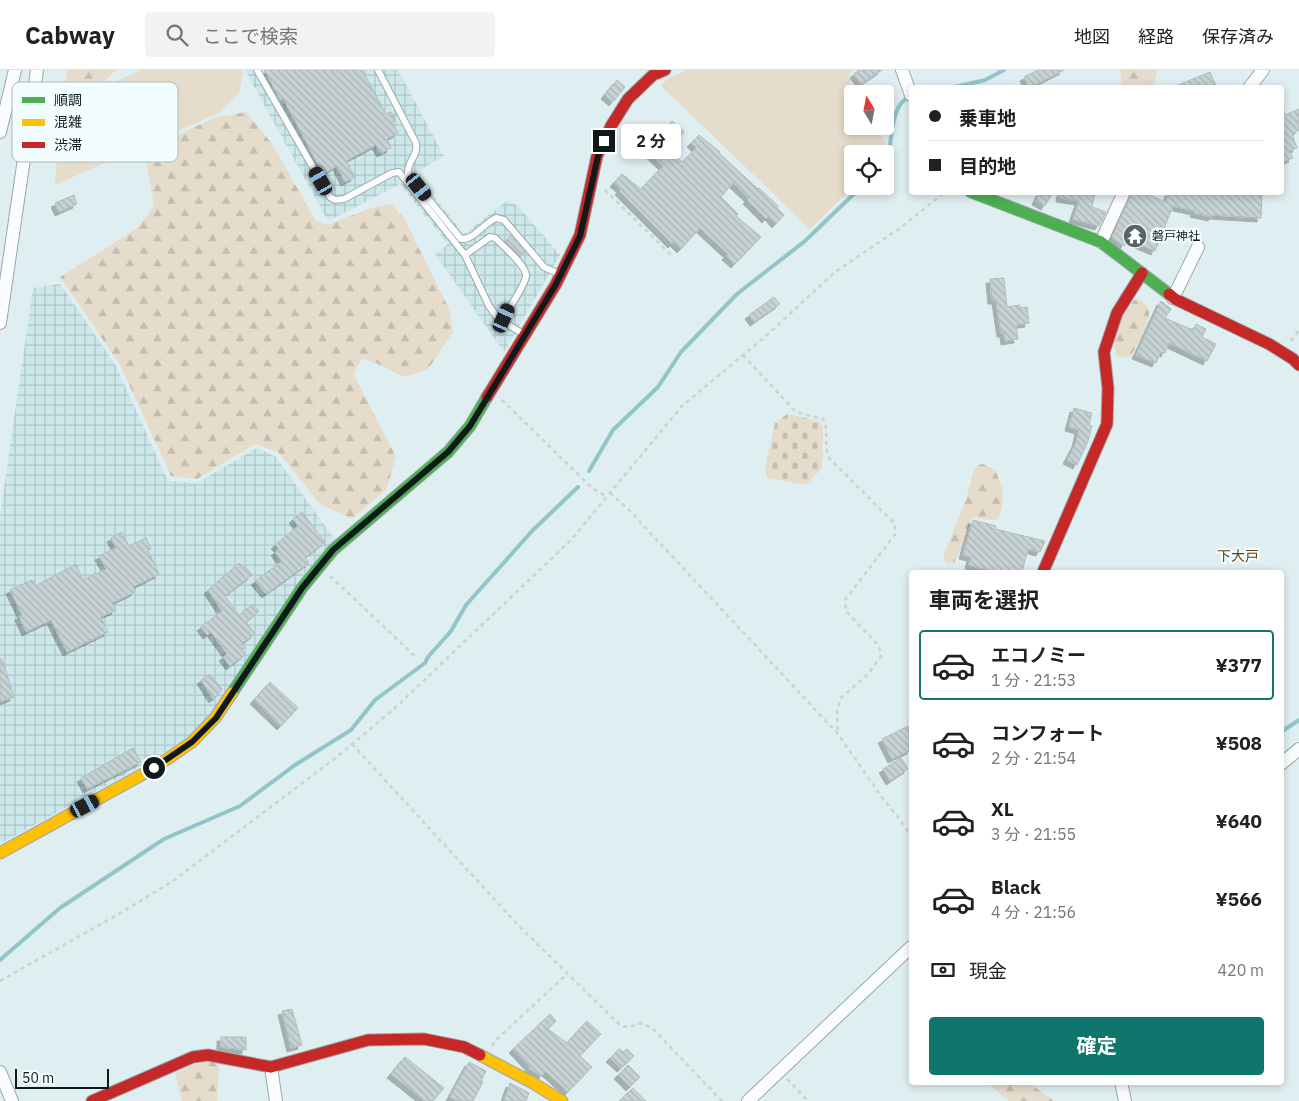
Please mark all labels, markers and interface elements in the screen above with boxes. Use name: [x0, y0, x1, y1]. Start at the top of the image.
search box: [145, 12, 495, 57]
text: Cabway: [25, 19, 115, 51]
icon: search: [163, 21, 191, 49]
text: ここで検索: [203, 24, 298, 48]
text: 地図: [1074, 25, 1110, 48]
text: 経路: [1138, 25, 1174, 48]
text: 保存済み: [1202, 25, 1274, 48]
legend: [12, 82, 178, 162]
north arrow: [844, 85, 894, 135]
map controls: [844, 85, 894, 195]
text: 順調: [54, 91, 82, 109]
text: 乗車地: [959, 106, 1016, 130]
text: 混雑: [54, 113, 82, 131]
callout: 2 分: [622, 124, 682, 158]
route end: [593, 130, 615, 152]
text: 2 分: [636, 131, 666, 151]
text: 渋滞: [54, 136, 82, 154]
button: locate: [844, 145, 894, 195]
text: 目的地: [959, 154, 1016, 178]
car: [307, 164, 334, 198]
car: [403, 171, 434, 203]
temple icon: 磐戸神社: [1122, 223, 1148, 249]
place label: 磐戸神社: [1152, 228, 1200, 243]
car: [491, 301, 516, 335]
district label: 下大戸: [1217, 547, 1259, 565]
text: 車両を選択: [929, 585, 1039, 614]
icon: car: [931, 643, 976, 688]
text: エコノミー: [991, 643, 1086, 667]
text: ¥377: [1215, 653, 1262, 677]
text: 1 分 · 21:53: [991, 670, 1076, 690]
icon: car: [931, 721, 976, 766]
text: コンフォート: [991, 721, 1104, 745]
text: ¥508: [1215, 731, 1262, 755]
text: 2 分 · 21:54: [991, 748, 1076, 768]
route start: [143, 757, 165, 779]
car: [68, 792, 101, 820]
text: XL: [991, 797, 1014, 821]
icon: car: [931, 799, 976, 844]
text: ¥640: [1215, 809, 1262, 833]
text: 3 分 · 21:55: [991, 824, 1076, 844]
text: Black: [991, 875, 1041, 899]
icon: car: [931, 877, 976, 922]
text: ¥566: [1215, 887, 1262, 911]
text: 4 分 · 21:56: [991, 902, 1076, 922]
icon: cash: [929, 956, 957, 984]
text: 現金: [969, 959, 1007, 983]
text: 420 m: [1217, 960, 1264, 980]
button: 確定: [929, 1017, 1264, 1075]
scale bar: [15, 1066, 109, 1089]
text: 50 m: [22, 1069, 54, 1087]

